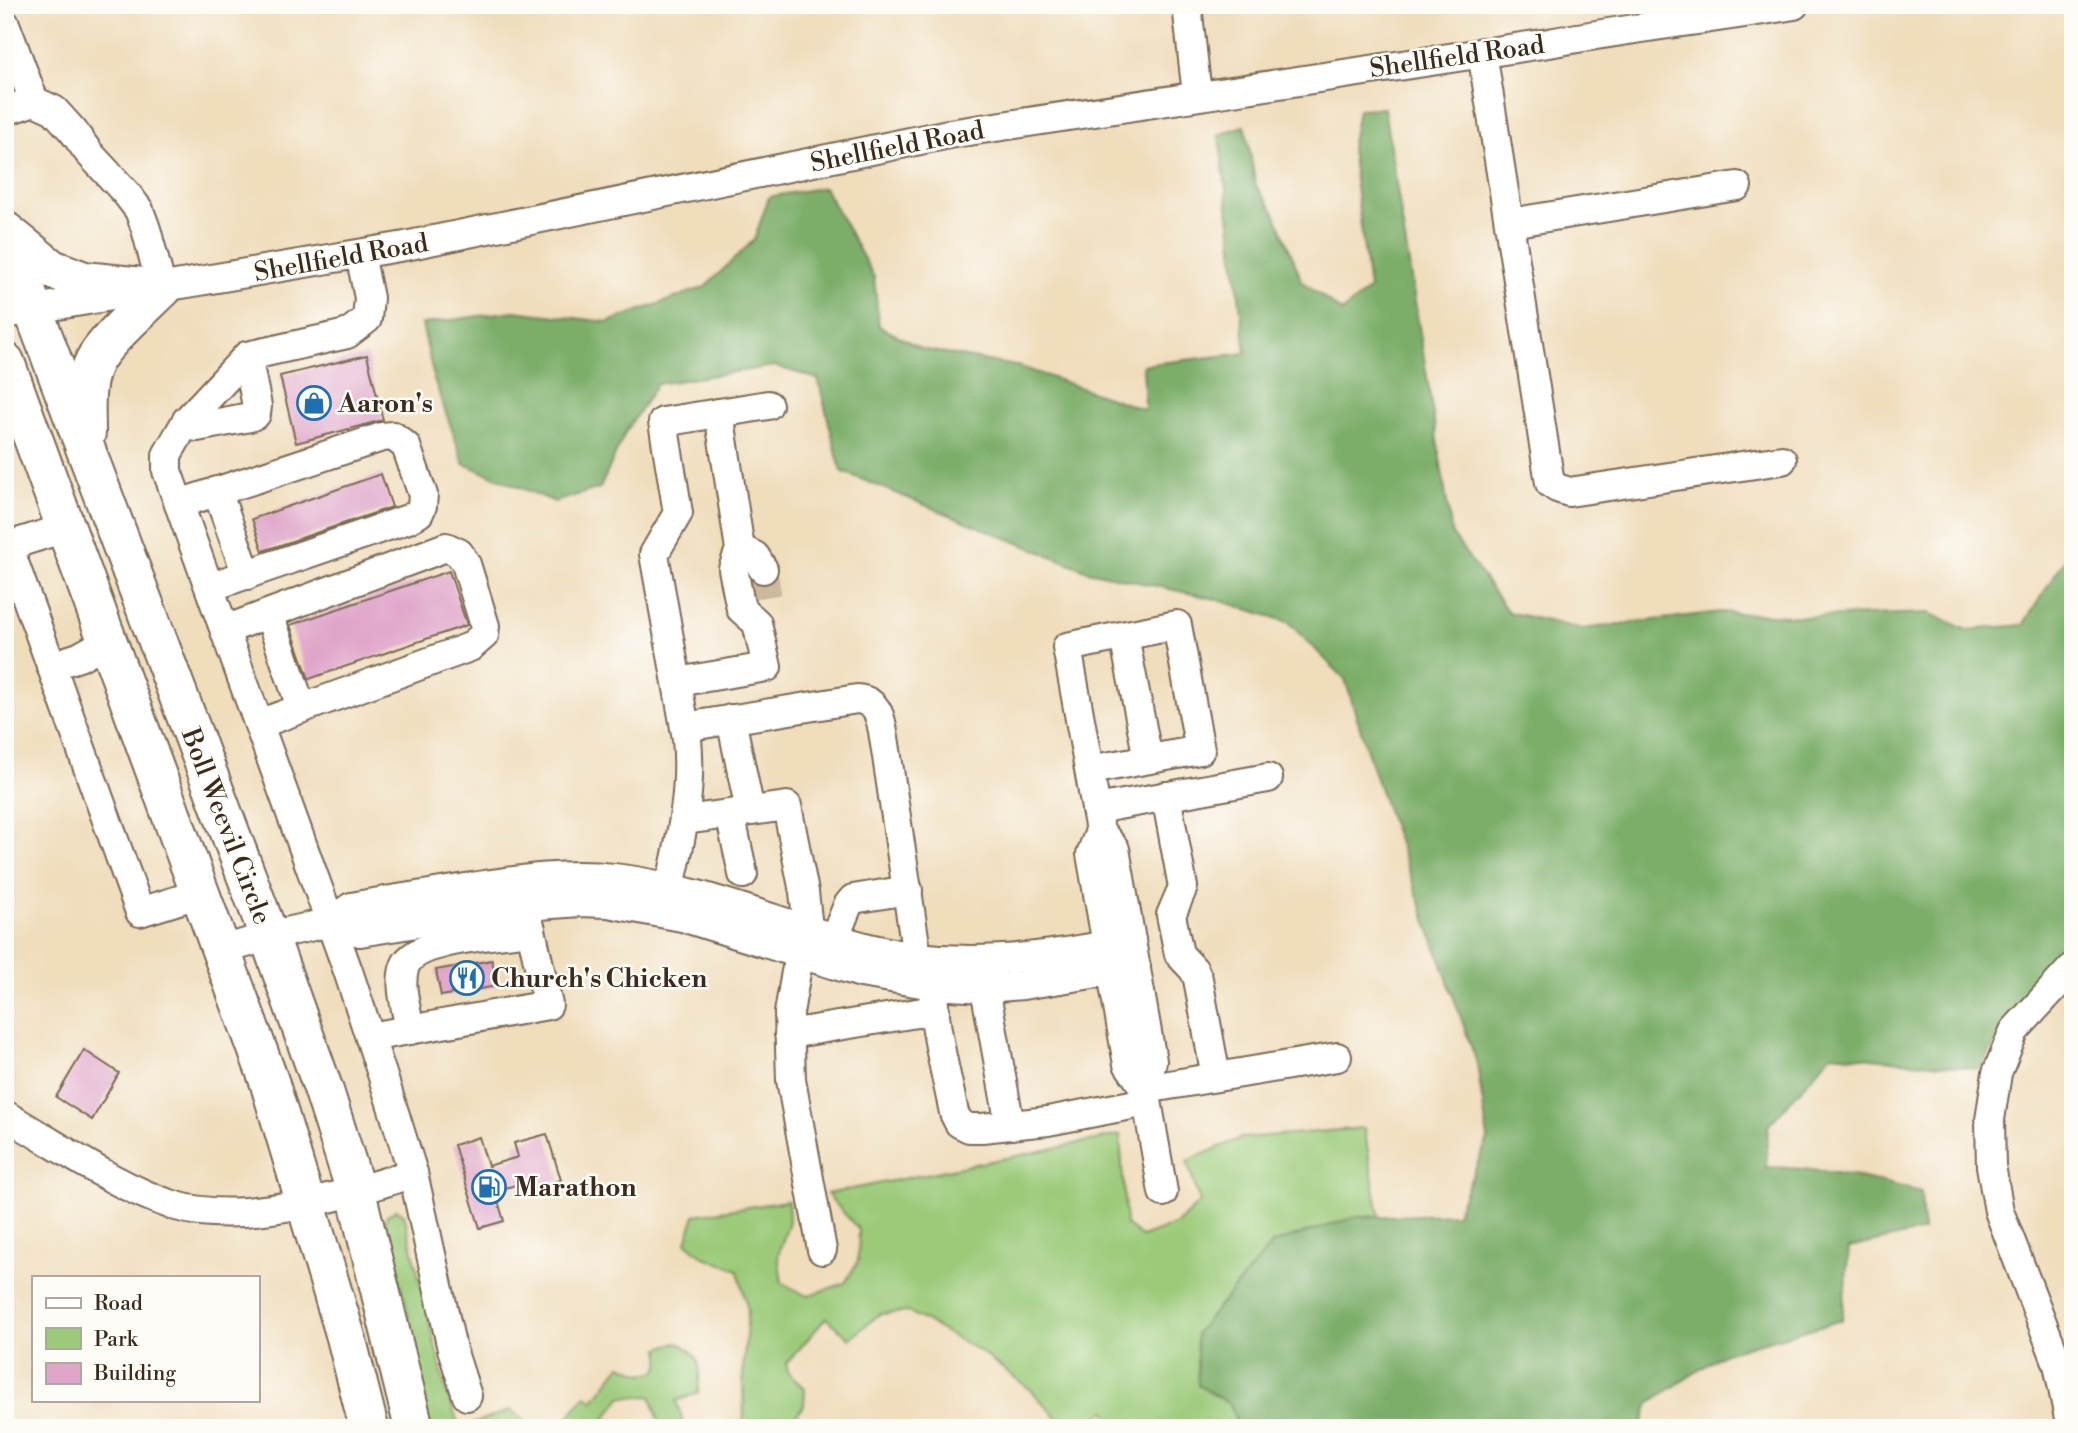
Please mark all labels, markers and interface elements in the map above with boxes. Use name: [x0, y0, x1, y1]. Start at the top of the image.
street label: Shellfield Road: [1368, 29, 1547, 85]
street label: Shellfield Road: [808, 114, 987, 179]
street label: Shellfield Road: [252, 227, 431, 289]
shop icon: Aaron's: [295, 384, 333, 422]
place label: Aaron's: [337, 388, 433, 420]
street label: Boll Weevil Circle: [174, 723, 278, 929]
restaurant icon: Church's Chicken: [448, 959, 486, 997]
place label: Church's Chicken: [491, 963, 707, 995]
fuel station icon: Marathon: [470, 1168, 508, 1206]
place label: Marathon: [514, 1172, 637, 1204]
legend: [32, 1276, 259, 1402]
text: Road: [94, 1291, 143, 1317]
text: Park: [94, 1327, 139, 1353]
text: Building: [93, 1361, 176, 1387]

